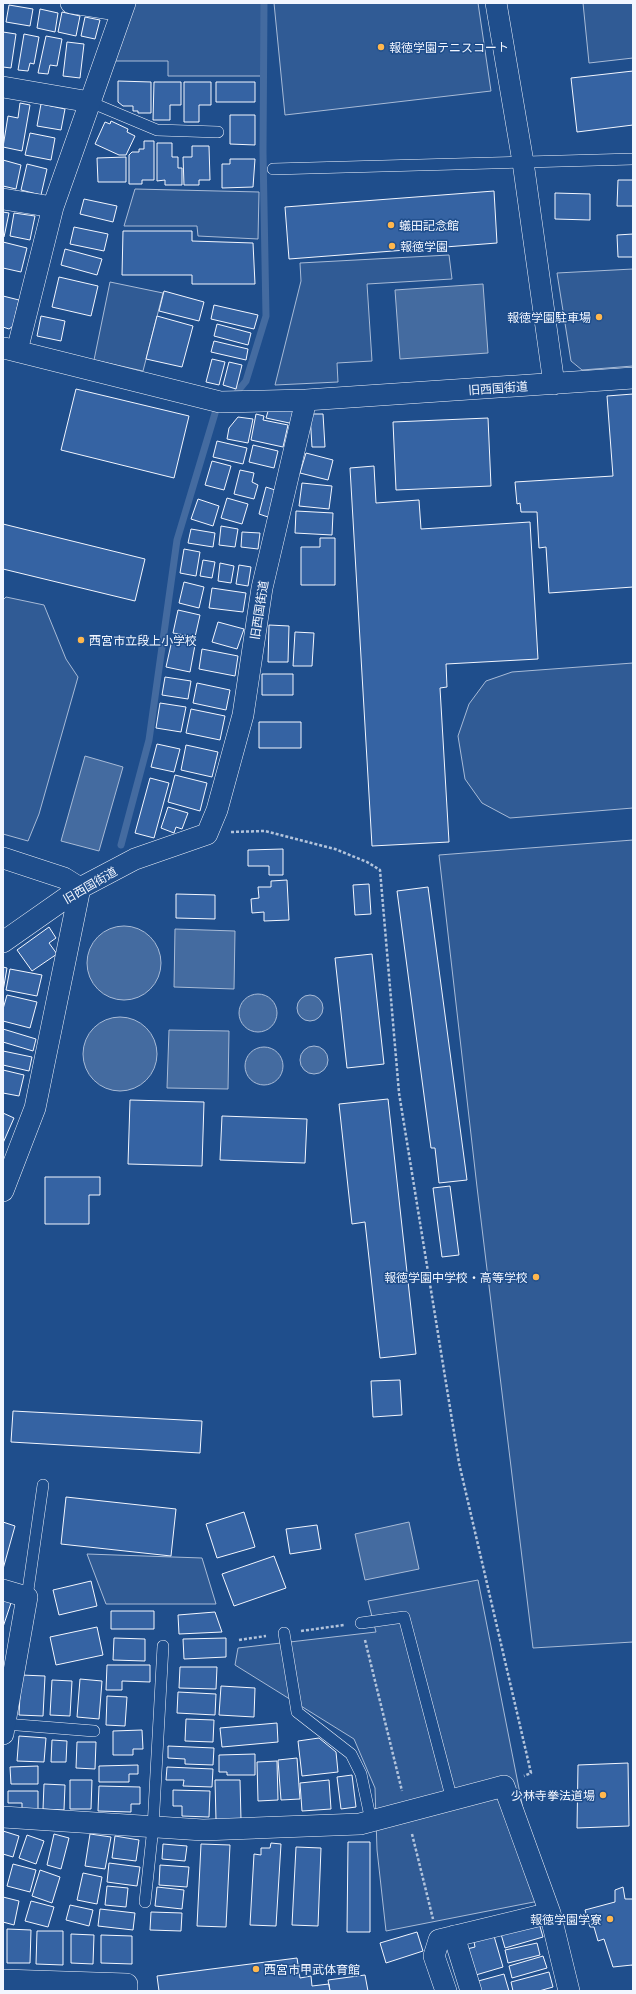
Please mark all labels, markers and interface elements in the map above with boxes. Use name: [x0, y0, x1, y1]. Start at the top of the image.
place label: 報徳学園テニスコート: [389, 40, 509, 55]
marker: 報徳学園テニスコート: [376, 42, 386, 52]
place label: 蟻田記念館: [399, 218, 459, 233]
marker: 蟻田記念館: [386, 220, 396, 230]
place label: 報徳学園: [400, 239, 448, 254]
marker: 報徳学園: [387, 241, 397, 251]
place label: 報徳学園駐車場: [507, 310, 591, 325]
marker: 報徳学園駐車場: [594, 312, 604, 322]
street label: 旧西国街道: [468, 378, 528, 398]
street label: 旧西国街道: [247, 579, 271, 641]
place label: 西宮市立段上小学校: [89, 633, 197, 648]
marker: 西宮市立段上小学校: [76, 635, 86, 645]
street label: 旧西国街道: [60, 864, 120, 906]
place label: 報徳学園中学校・高等学校: [384, 1270, 528, 1285]
marker: 報徳学園中学校・高等学校: [531, 1272, 541, 1282]
place label: 少林寺拳法道場: [511, 1788, 595, 1803]
marker: 少林寺拳法道場: [598, 1790, 608, 1800]
place label: 報徳学園学寮: [530, 1912, 602, 1927]
marker: 報徳学園学寮: [605, 1914, 615, 1924]
place label: 西宮市甲武体育館: [264, 1962, 360, 1977]
marker: 西宮市甲武体育館: [251, 1964, 261, 1974]

